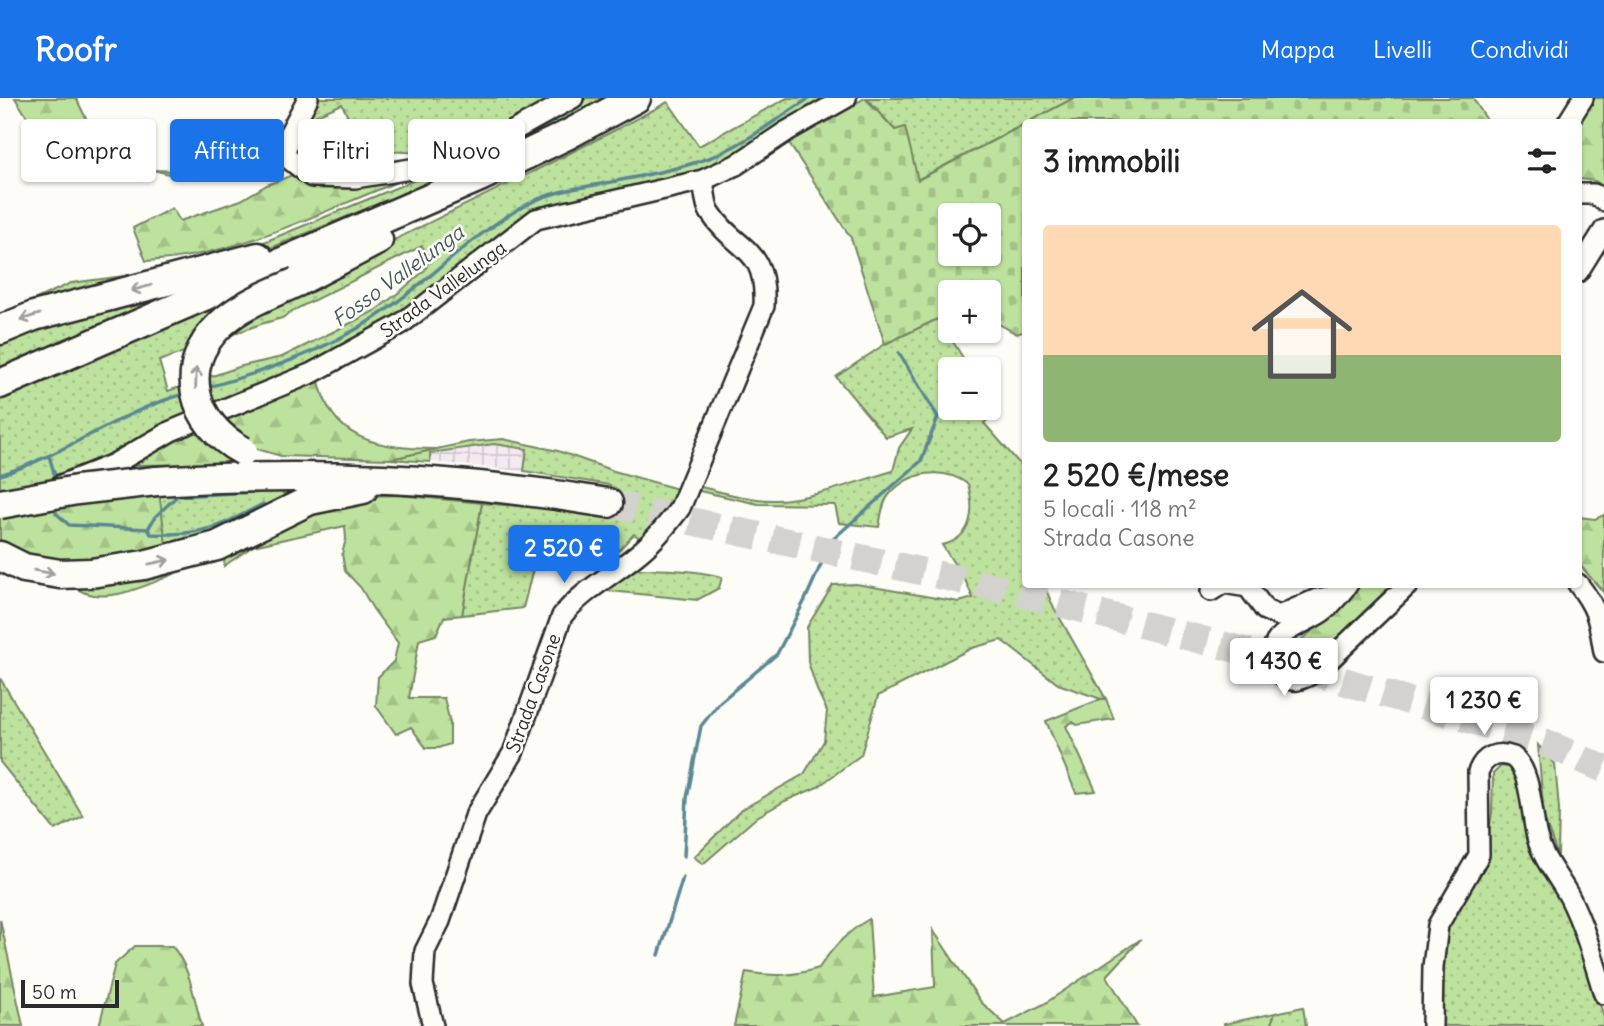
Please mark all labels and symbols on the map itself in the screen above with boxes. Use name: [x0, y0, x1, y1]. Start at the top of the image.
water label: Fosso Vallelunga: [326, 218, 470, 333]
street label: Strada Vallelunga: [375, 235, 511, 343]
one-way arrow: [130, 282, 153, 295]
one-way arrow: [19, 312, 41, 325]
one-way arrow: [190, 367, 203, 390]
pin: 2 520 €: [499, 526, 629, 585]
one-way arrow: [147, 554, 170, 568]
one-way arrow: [32, 566, 55, 579]
street label: Strada Casone: [500, 630, 566, 756]
pin: 1 430 €: [1219, 638, 1349, 698]
pin: 1 230 €: [1419, 678, 1549, 737]
scale bar: [21, 977, 119, 1009]

